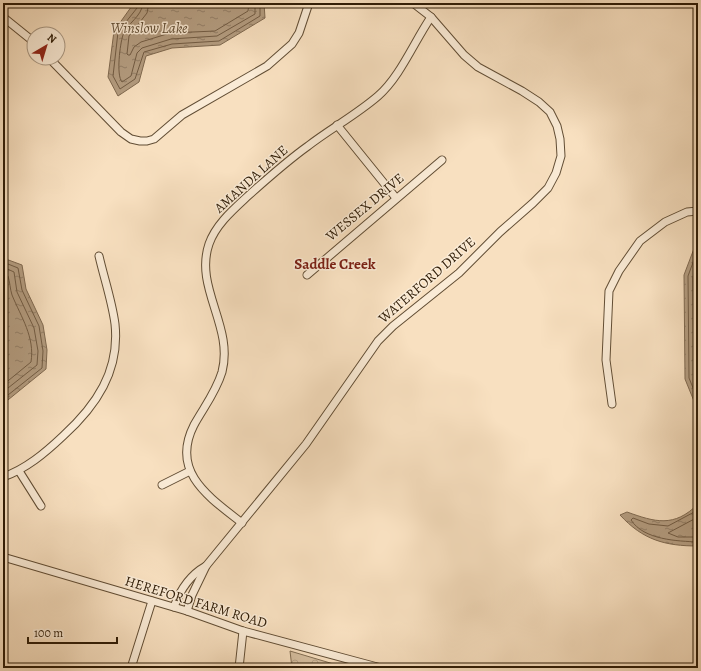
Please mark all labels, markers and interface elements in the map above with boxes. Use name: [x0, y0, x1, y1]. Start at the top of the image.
water label: Winslow Lake: [110, 18, 188, 38]
north arrow: [26, 26, 66, 66]
text: N: [44, 30, 60, 47]
street label: AMANDA LANE: [209, 141, 292, 218]
street label: WESSEX DRIVE: [321, 169, 408, 246]
street label: WATERFORD DRIVE: [374, 233, 480, 328]
district label: Saddle Creek: [294, 254, 376, 274]
street label: HEREFORD FARM ROAD: [123, 571, 270, 633]
scale bar: [28, 619, 117, 645]
text: 100 m: [34, 625, 63, 641]

